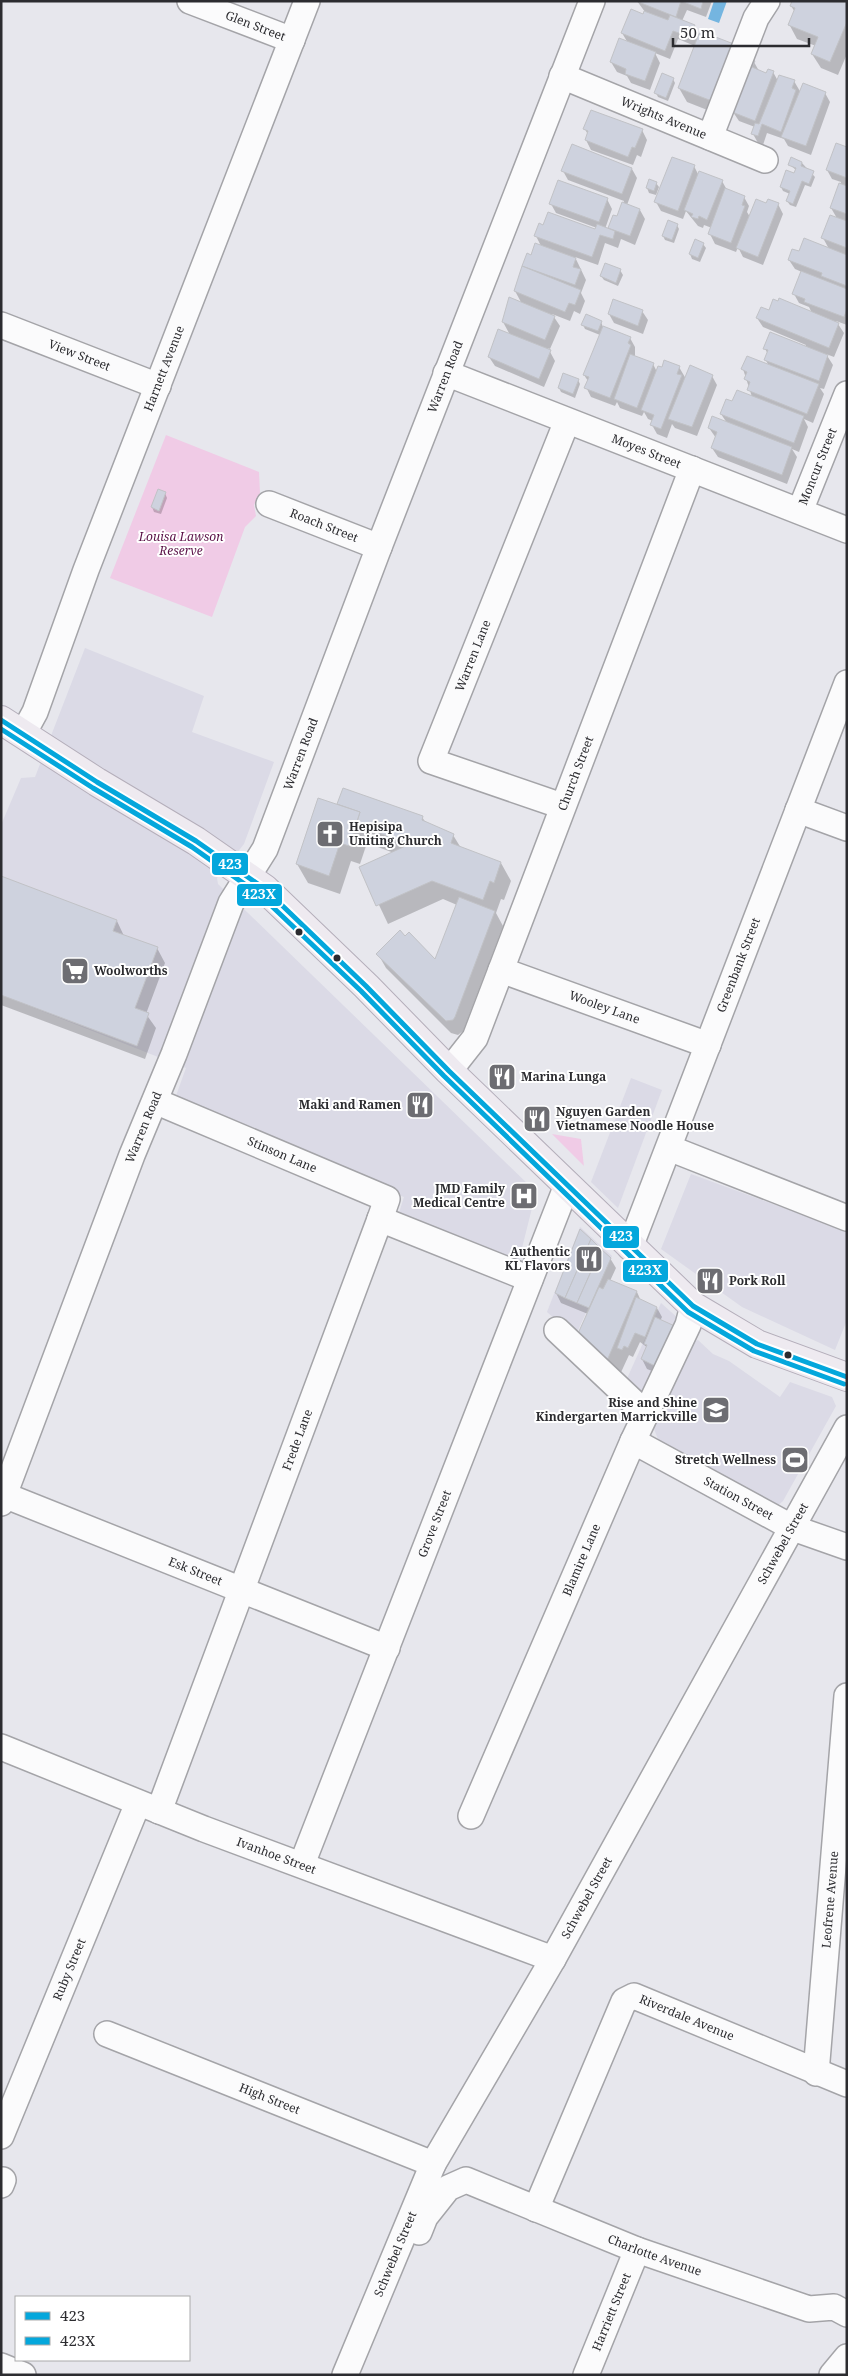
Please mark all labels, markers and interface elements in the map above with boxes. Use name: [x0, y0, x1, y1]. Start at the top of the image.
street label: Glen Street: [223, 6, 288, 45]
scale bar: [673, 15, 809, 47]
text: 50 m: [680, 22, 715, 42]
street label: Wrights Avenue: [618, 92, 710, 143]
street label: Harnett Avenue: [139, 323, 188, 414]
street label: View Street: [46, 335, 113, 375]
street label: Warren Road: [423, 337, 467, 415]
street label: Moncur Street: [794, 425, 841, 507]
street label: Moyes Street: [609, 430, 684, 472]
street label: Roach Street: [288, 504, 361, 546]
park label: Louisa Lawson Reserve: [138, 528, 223, 559]
street label: Warren Lane: [451, 617, 495, 694]
street label: Warren Road: [279, 715, 322, 792]
street label: Church Street: [553, 734, 597, 813]
place label: Hepisipa Uniting Church: [349, 818, 442, 849]
church icon: Hepisipa Uniting Church: [315, 819, 345, 849]
line badge: 423: [211, 852, 249, 876]
text: 423: [218, 854, 242, 873]
line badge: 423X: [236, 883, 283, 907]
text: 423X: [242, 884, 277, 903]
street label: Greenbank Street: [712, 915, 764, 1015]
unlabelled marker: [294, 927, 304, 937]
unlabelled marker: [332, 953, 342, 963]
supermarket icon: Woolworths: [60, 956, 90, 986]
place label: Woolworths: [94, 962, 168, 979]
street label: Wooley Lane: [567, 986, 642, 1028]
restaurant icon: Marina Lunga: [487, 1062, 517, 1092]
place label: Marina Lunga: [521, 1068, 606, 1085]
street label: Warren Road: [121, 1088, 166, 1165]
restaurant icon: Maki and Ramen: [405, 1090, 435, 1120]
place label: Maki and Ramen: [299, 1096, 401, 1113]
place label: Nguyen Garden Vietnamese Noodle House: [556, 1103, 714, 1134]
restaurant icon: Nguyen Garden Vietnamese Noodle House: [522, 1104, 552, 1134]
street label: Stinson Lane: [245, 1132, 320, 1176]
place label: JMD Family Medical Centre: [413, 1180, 505, 1211]
hospital icon: JMD Family Medical Centre: [509, 1181, 539, 1211]
line badge: 423: [602, 1225, 640, 1249]
text: 423: [609, 1226, 633, 1245]
place label: Authentic KL Flavors: [505, 1243, 570, 1274]
restaurant icon: Authentic KL Flavors: [574, 1244, 604, 1274]
line badge: 423X: [622, 1259, 669, 1283]
text: 423X: [628, 1260, 663, 1279]
restaurant icon: Pork Roll: [695, 1266, 725, 1296]
place label: Pork Roll: [729, 1272, 786, 1289]
unlabelled marker: [783, 1350, 793, 1360]
place label: Rise and Shine Kindergarten Marrickville: [536, 1394, 697, 1425]
school or university icon: Rise and Shine Kindergarten Marrickville: [701, 1395, 731, 1425]
street label: Frede Lane: [278, 1407, 316, 1473]
sports icon: Stretch Wellness: [780, 1445, 810, 1475]
place label: Stretch Wellness: [675, 1451, 776, 1468]
street label: Station Street: [701, 1472, 777, 1524]
street label: Grove Street: [413, 1488, 455, 1560]
street label: Schwebel Street: [753, 1499, 812, 1587]
street label: Blamire Lane: [558, 1521, 604, 1598]
street label: Esk Street: [166, 1553, 225, 1589]
street label: Ivanhoe Street: [234, 1833, 318, 1878]
street label: Leofrene Avenue: [817, 1850, 842, 1949]
street label: Schwebel Street: [557, 1854, 616, 1942]
street label: Ruby Street: [49, 1936, 89, 2003]
street label: Riverdale Avenue: [637, 1990, 737, 2044]
street label: High Street: [237, 2079, 303, 2118]
street label: Schwebel Street: [370, 2209, 420, 2299]
street label: Charlotte Avenue: [605, 2230, 704, 2280]
street label: Harriett Street: [588, 2270, 635, 2353]
legend: [15, 2296, 190, 2361]
text: 423: [60, 2305, 85, 2325]
text: 423X: [60, 2330, 95, 2350]

